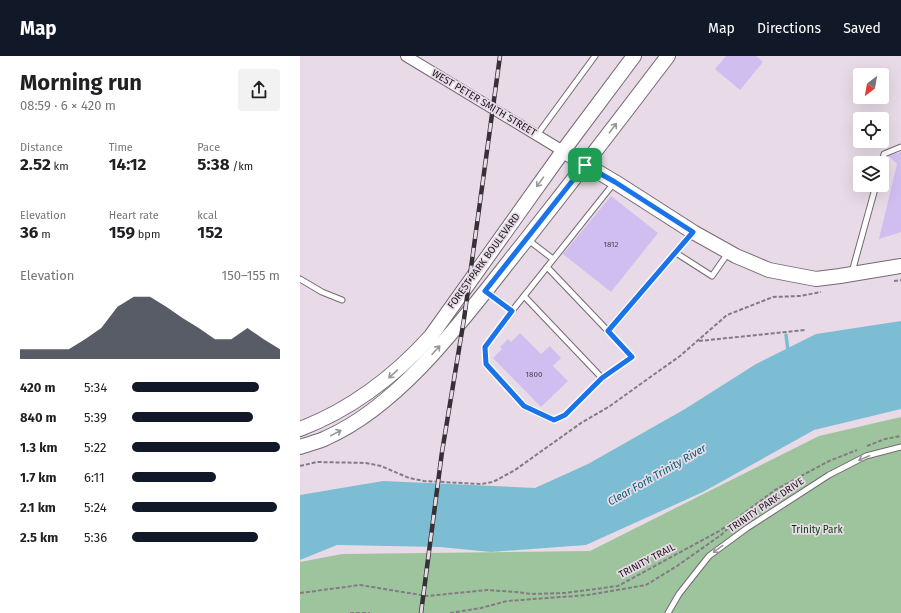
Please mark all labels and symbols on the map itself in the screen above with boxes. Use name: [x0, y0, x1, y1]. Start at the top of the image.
street label: WEST PETER SMITH STREET: [429, 67, 539, 139]
north arrow: [853, 68, 889, 104]
one-way arrow: [609, 123, 617, 134]
pin: [568, 148, 602, 182]
one-way arrow: [536, 177, 544, 188]
street label: FOREST PARK BOULEVARD: [445, 211, 523, 311]
house number: 1812: [603, 240, 619, 249]
one-way arrow: [431, 345, 440, 355]
one-way arrow: [388, 369, 399, 378]
house number: 1800: [526, 370, 543, 379]
one-way arrow: [330, 428, 342, 436]
water label: Clear Fork Trinity River: [606, 441, 709, 508]
one-way arrow: [858, 454, 870, 462]
street label: TRINITY PARK DRIVE: [726, 475, 806, 535]
park label: Trinity Park: [791, 524, 843, 536]
street label: TRINITY TRAIL: [617, 541, 677, 581]
one-way arrow: [713, 545, 724, 553]

